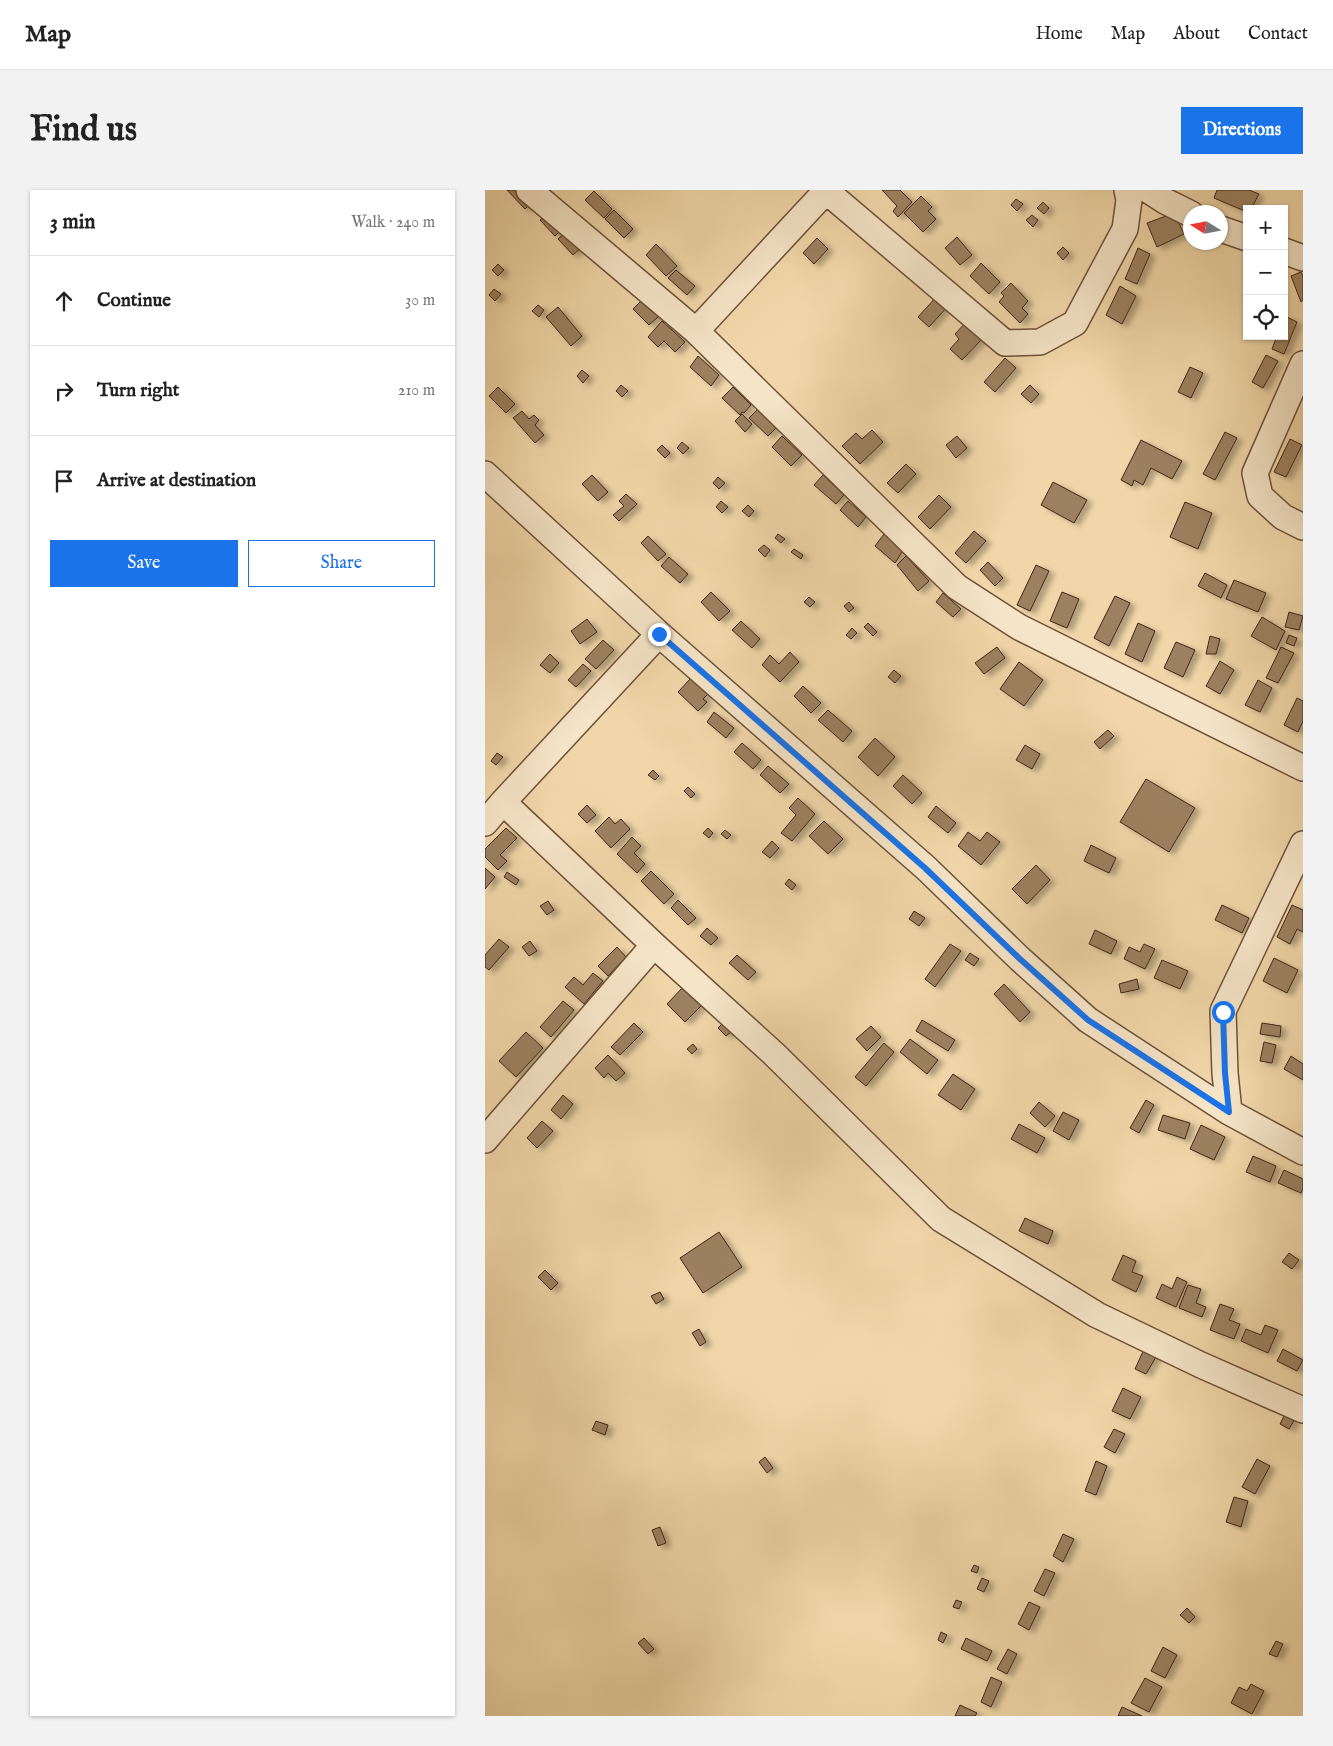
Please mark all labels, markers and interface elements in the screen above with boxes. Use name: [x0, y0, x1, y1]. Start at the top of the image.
text: Map: [25, 19, 71, 50]
text: Home: [1036, 23, 1083, 46]
text: Map: [1111, 23, 1145, 46]
text: About: [1173, 23, 1220, 46]
text: Contact: [1248, 23, 1308, 46]
button: Directions: [1181, 107, 1303, 154]
text: Find us: [30, 108, 137, 153]
north arrow: [1183, 205, 1228, 250]
map controls: [1243, 205, 1288, 340]
button: +: [1243, 205, 1288, 250]
text: 3 min: [50, 209, 95, 236]
text: Walk · 240 m: [351, 213, 435, 233]
button: −: [1243, 250, 1288, 295]
icon: ahead: [50, 287, 78, 315]
text: Continue: [97, 289, 171, 313]
text: 30 m: [405, 291, 435, 311]
button: locate: [1243, 295, 1288, 340]
icon: right: [50, 377, 78, 405]
text: Turn right: [97, 379, 179, 403]
text: 210 m: [398, 381, 435, 401]
icon: arrive: [50, 467, 78, 495]
text: Arrive at destination: [97, 469, 256, 493]
button: Save: [50, 540, 238, 587]
button: Share: [248, 540, 435, 587]
route end: [648, 623, 671, 646]
route start: [1212, 1001, 1235, 1024]

